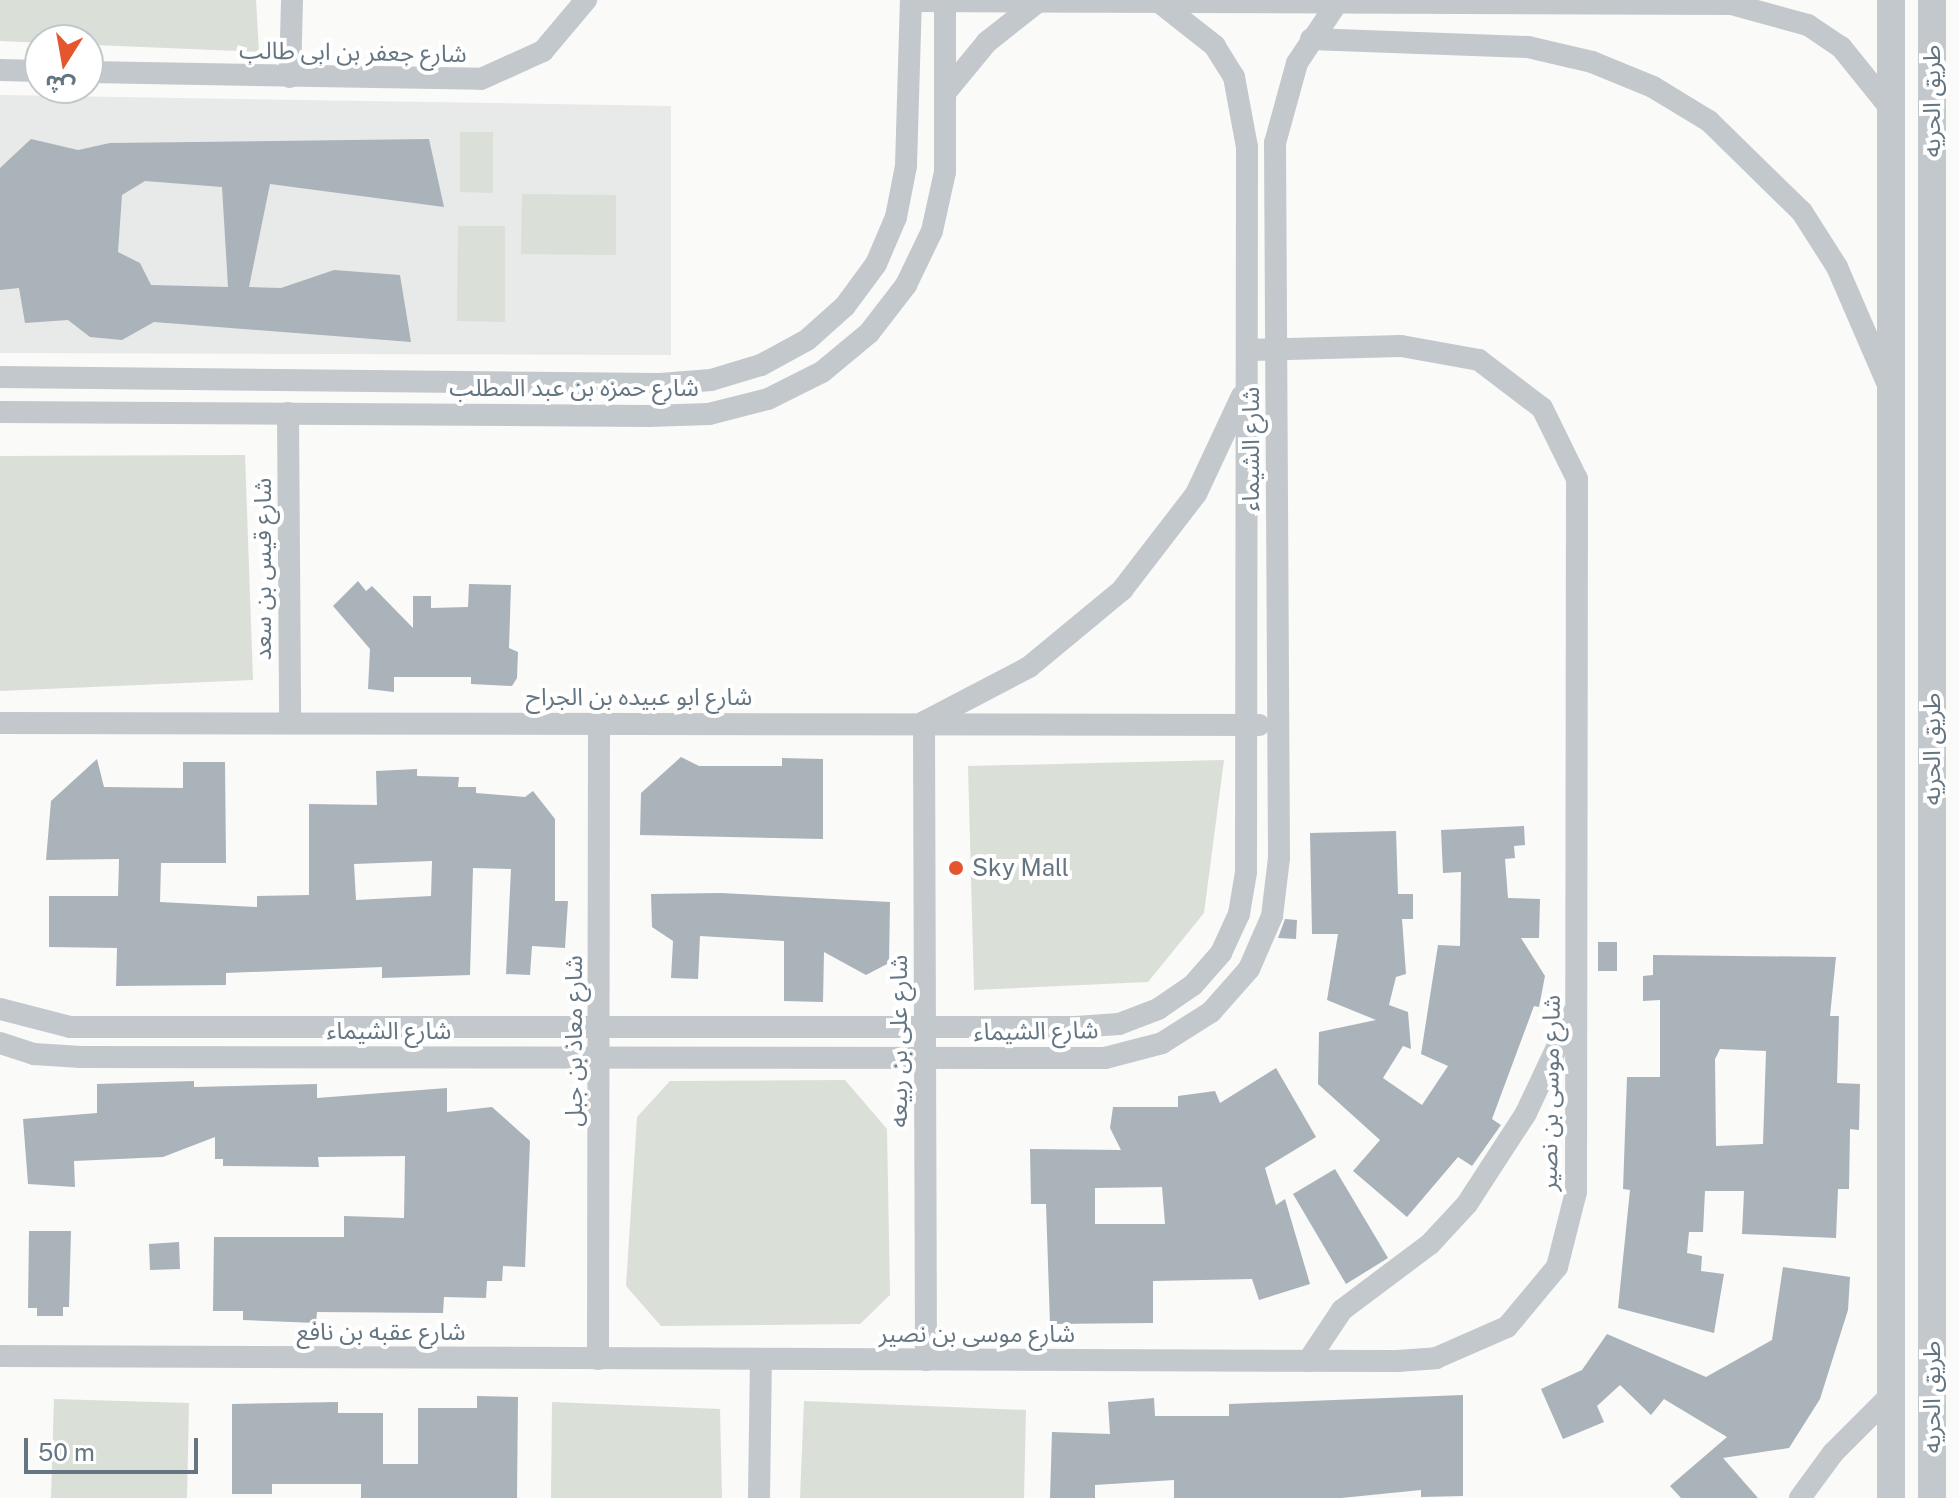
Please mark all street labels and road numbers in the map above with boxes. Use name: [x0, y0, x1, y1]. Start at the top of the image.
street label: شارع جعفر بن ابى طالب: [239, 36, 467, 68]
street label: طريق الحريه: [1918, 45, 1946, 157]
street label: شارع حمزه بن عبد المطلب: [449, 374, 699, 402]
street label: شارع الشيماء: [1237, 387, 1265, 511]
street label: شارع قيس بن سعد: [249, 478, 277, 660]
street label: شارع ابو عبيده بن الجراح: [526, 683, 752, 711]
street label: طريق الحريه: [1918, 693, 1946, 805]
street label: شارع معاذ بن جبل: [560, 955, 588, 1127]
street label: شارع على بن ربيعه: [885, 955, 913, 1127]
street label: شارع موسى بن نصير: [1534, 995, 1566, 1191]
street label: شارع الشيماء: [973, 1016, 1099, 1046]
street label: شارع الشيماء: [327, 1017, 451, 1045]
street label: شارع عقبه بن نافع: [296, 1318, 466, 1346]
street label: شارع موسى بن نصير: [879, 1320, 1075, 1348]
street label: طريق الحريه: [1918, 1341, 1946, 1453]

